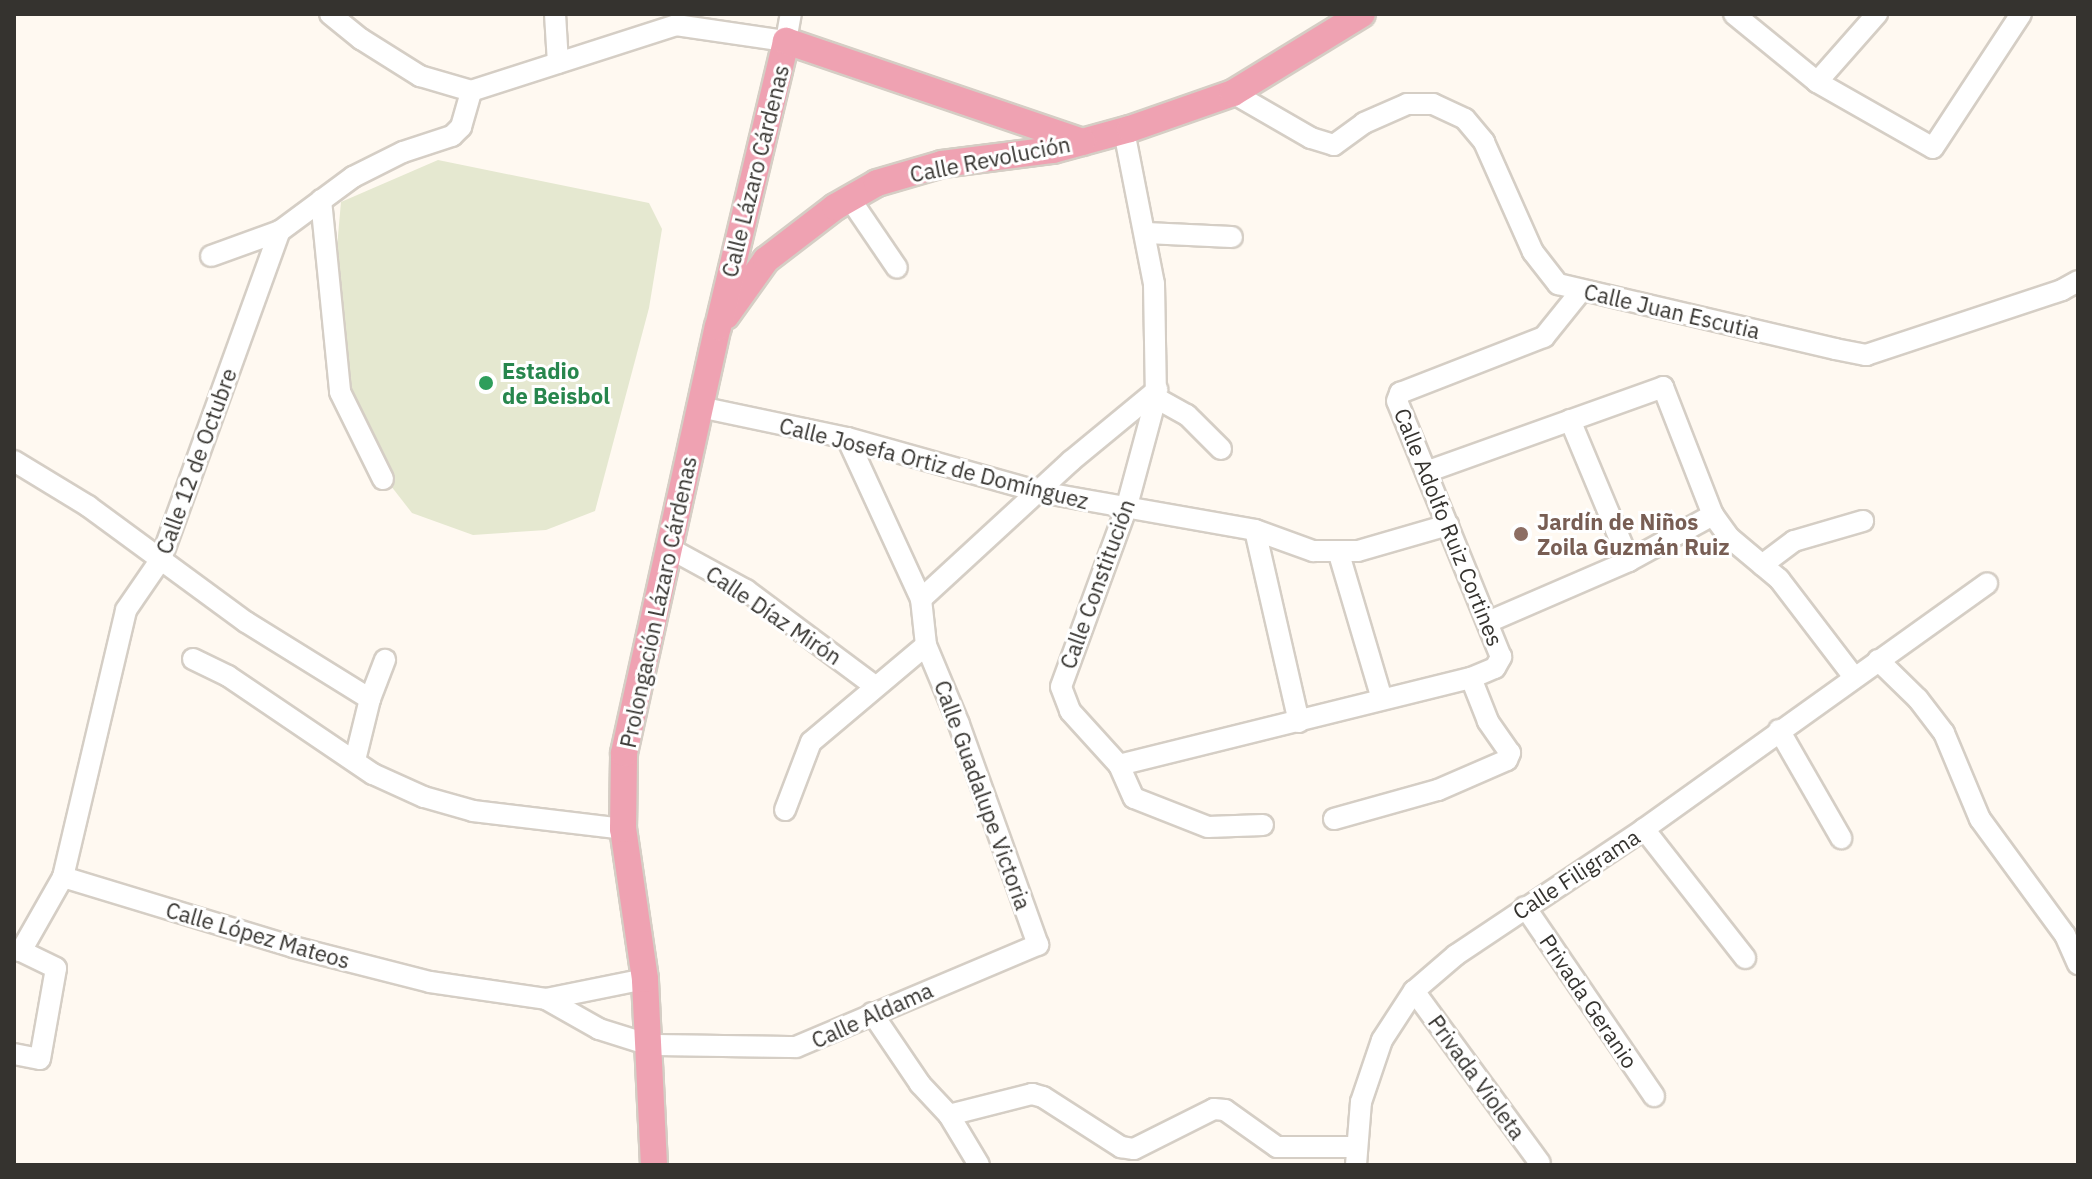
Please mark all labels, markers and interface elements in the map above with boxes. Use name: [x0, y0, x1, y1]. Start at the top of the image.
street label: Calle Lázaro Cárdenas: [716, 62, 794, 280]
street label: Calle Revolución: [907, 130, 1073, 188]
street label: Calle Juan Escutia: [1581, 278, 1763, 344]
place label: Estadio de Beisbol: [502, 357, 610, 408]
street label: Calle 12 de Octubre: [150, 364, 242, 558]
marker: Estadio de Beisbol: [477, 374, 495, 392]
street label: Calle Adolfo Ruiz Cortines: [1389, 404, 1509, 650]
street label: Calle Josefa Ortiz de Domínguez: [777, 412, 1091, 514]
street label: Prolongación Lázaro Cárdenas: [614, 454, 702, 750]
street label: Calle Constitución: [1054, 496, 1140, 672]
place label: Jardín de Niños Zoila Guzmán Ruiz: [1537, 508, 1730, 560]
marker: Jardín de Niños Zoila Guzmán Ruiz: [1512, 525, 1530, 543]
street label: Calle Díaz Mirón: [701, 560, 847, 670]
street label: Calle Guadalupe Victoria: [929, 677, 1037, 913]
street label: Calle Filigrama: [1508, 823, 1644, 925]
street label: Calle López Mateos: [163, 896, 353, 974]
street label: Privada Geranio: [1534, 929, 1644, 1073]
street label: Calle Aldama: [807, 976, 937, 1054]
street label: Privada Violeta: [1423, 1010, 1531, 1144]

